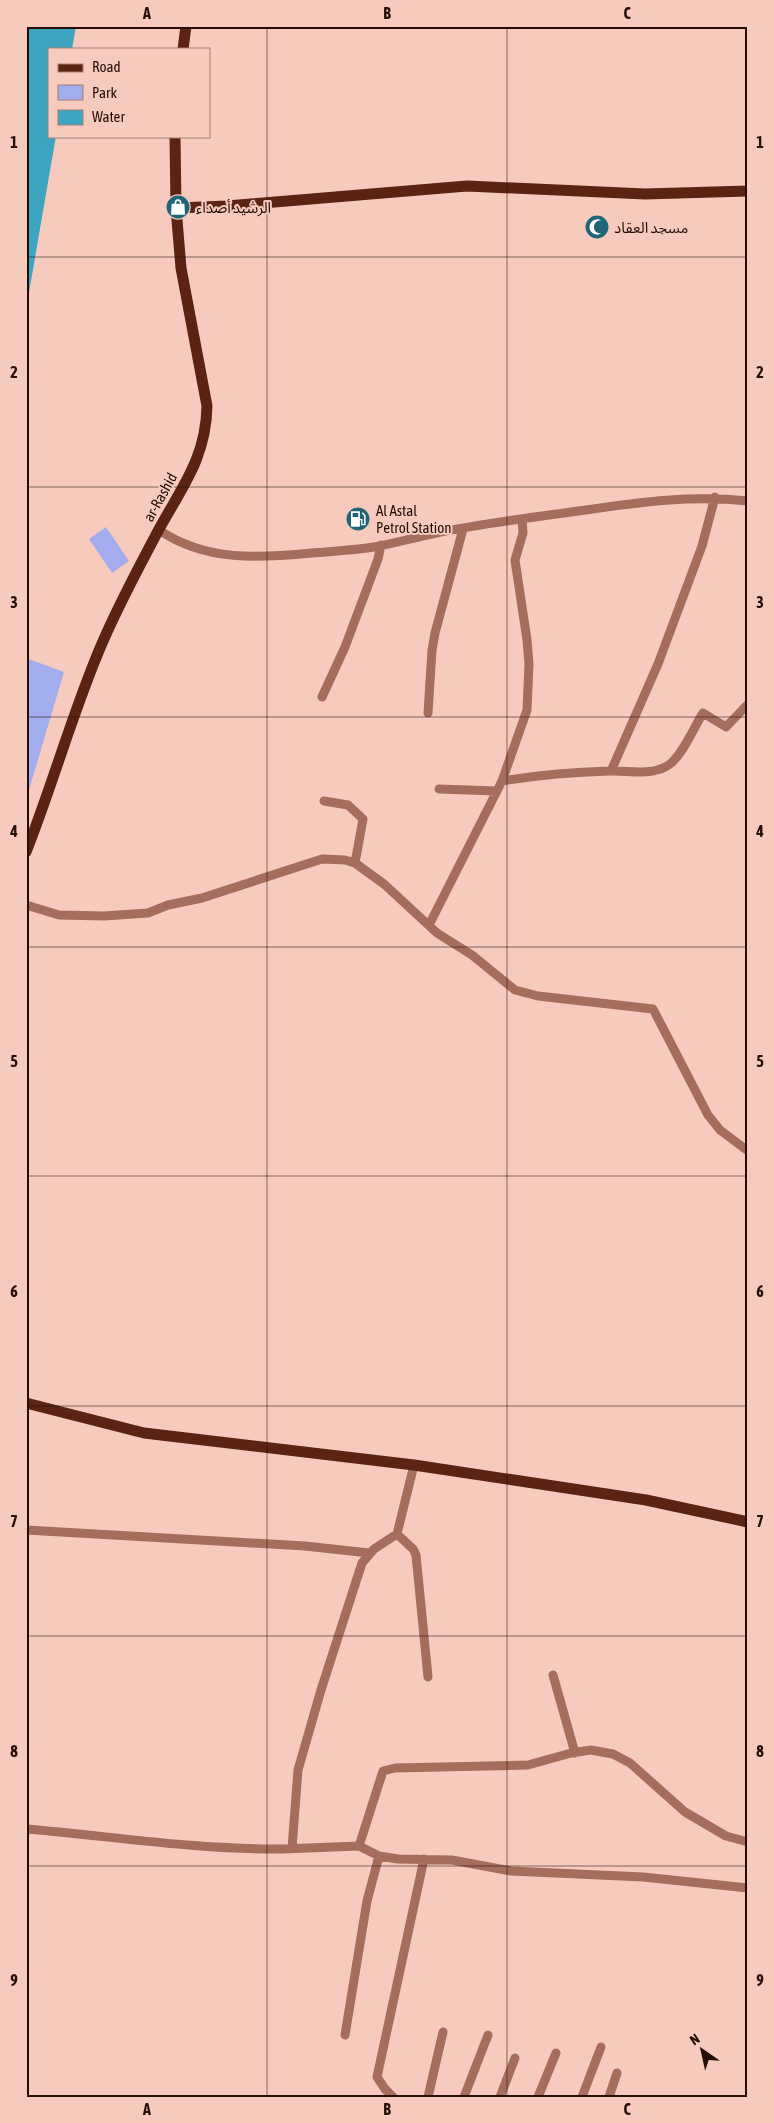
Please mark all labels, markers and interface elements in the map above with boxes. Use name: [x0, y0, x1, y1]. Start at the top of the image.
text: A: [142, 4, 151, 22]
text: B: [383, 4, 391, 22]
text: C: [623, 4, 631, 22]
legend: [48, 48, 210, 138]
text: Road: [92, 58, 121, 75]
text: Park: [92, 84, 117, 101]
text: Water: [92, 108, 125, 125]
text: 1: [10, 133, 18, 151]
text: 1: [756, 133, 764, 151]
shop icon: الرشيد أصداء: [165, 194, 191, 220]
place label: الرشيد أصداء: [196, 199, 271, 217]
mosque icon: مسجد العقاد: [584, 214, 610, 240]
place label: مسجد العقاد: [614, 219, 688, 236]
text: 2: [10, 363, 18, 381]
text: 2: [756, 363, 764, 381]
street label: ar-Rashid: [140, 470, 180, 524]
place label: Al Astal Petrol Station: [376, 502, 452, 536]
fuel station icon: Al Astal Petrol Station: [345, 506, 371, 532]
text: 3: [10, 593, 18, 611]
text: 3: [756, 593, 764, 611]
text: 4: [9, 822, 18, 840]
text: 4: [755, 822, 764, 840]
text: 5: [10, 1052, 18, 1070]
text: 5: [756, 1052, 764, 1070]
text: 6: [10, 1282, 18, 1300]
text: 6: [756, 1282, 764, 1300]
text: 7: [10, 1512, 18, 1530]
text: 7: [756, 1512, 764, 1530]
text: 8: [10, 1742, 18, 1760]
text: 8: [756, 1742, 764, 1760]
text: 9: [10, 1971, 18, 1989]
text: 9: [756, 1971, 764, 1989]
north arrow: [676, 2026, 726, 2076]
text: N: [687, 2030, 703, 2048]
text: A: [142, 2100, 151, 2118]
text: B: [383, 2100, 391, 2118]
text: C: [623, 2100, 631, 2118]

